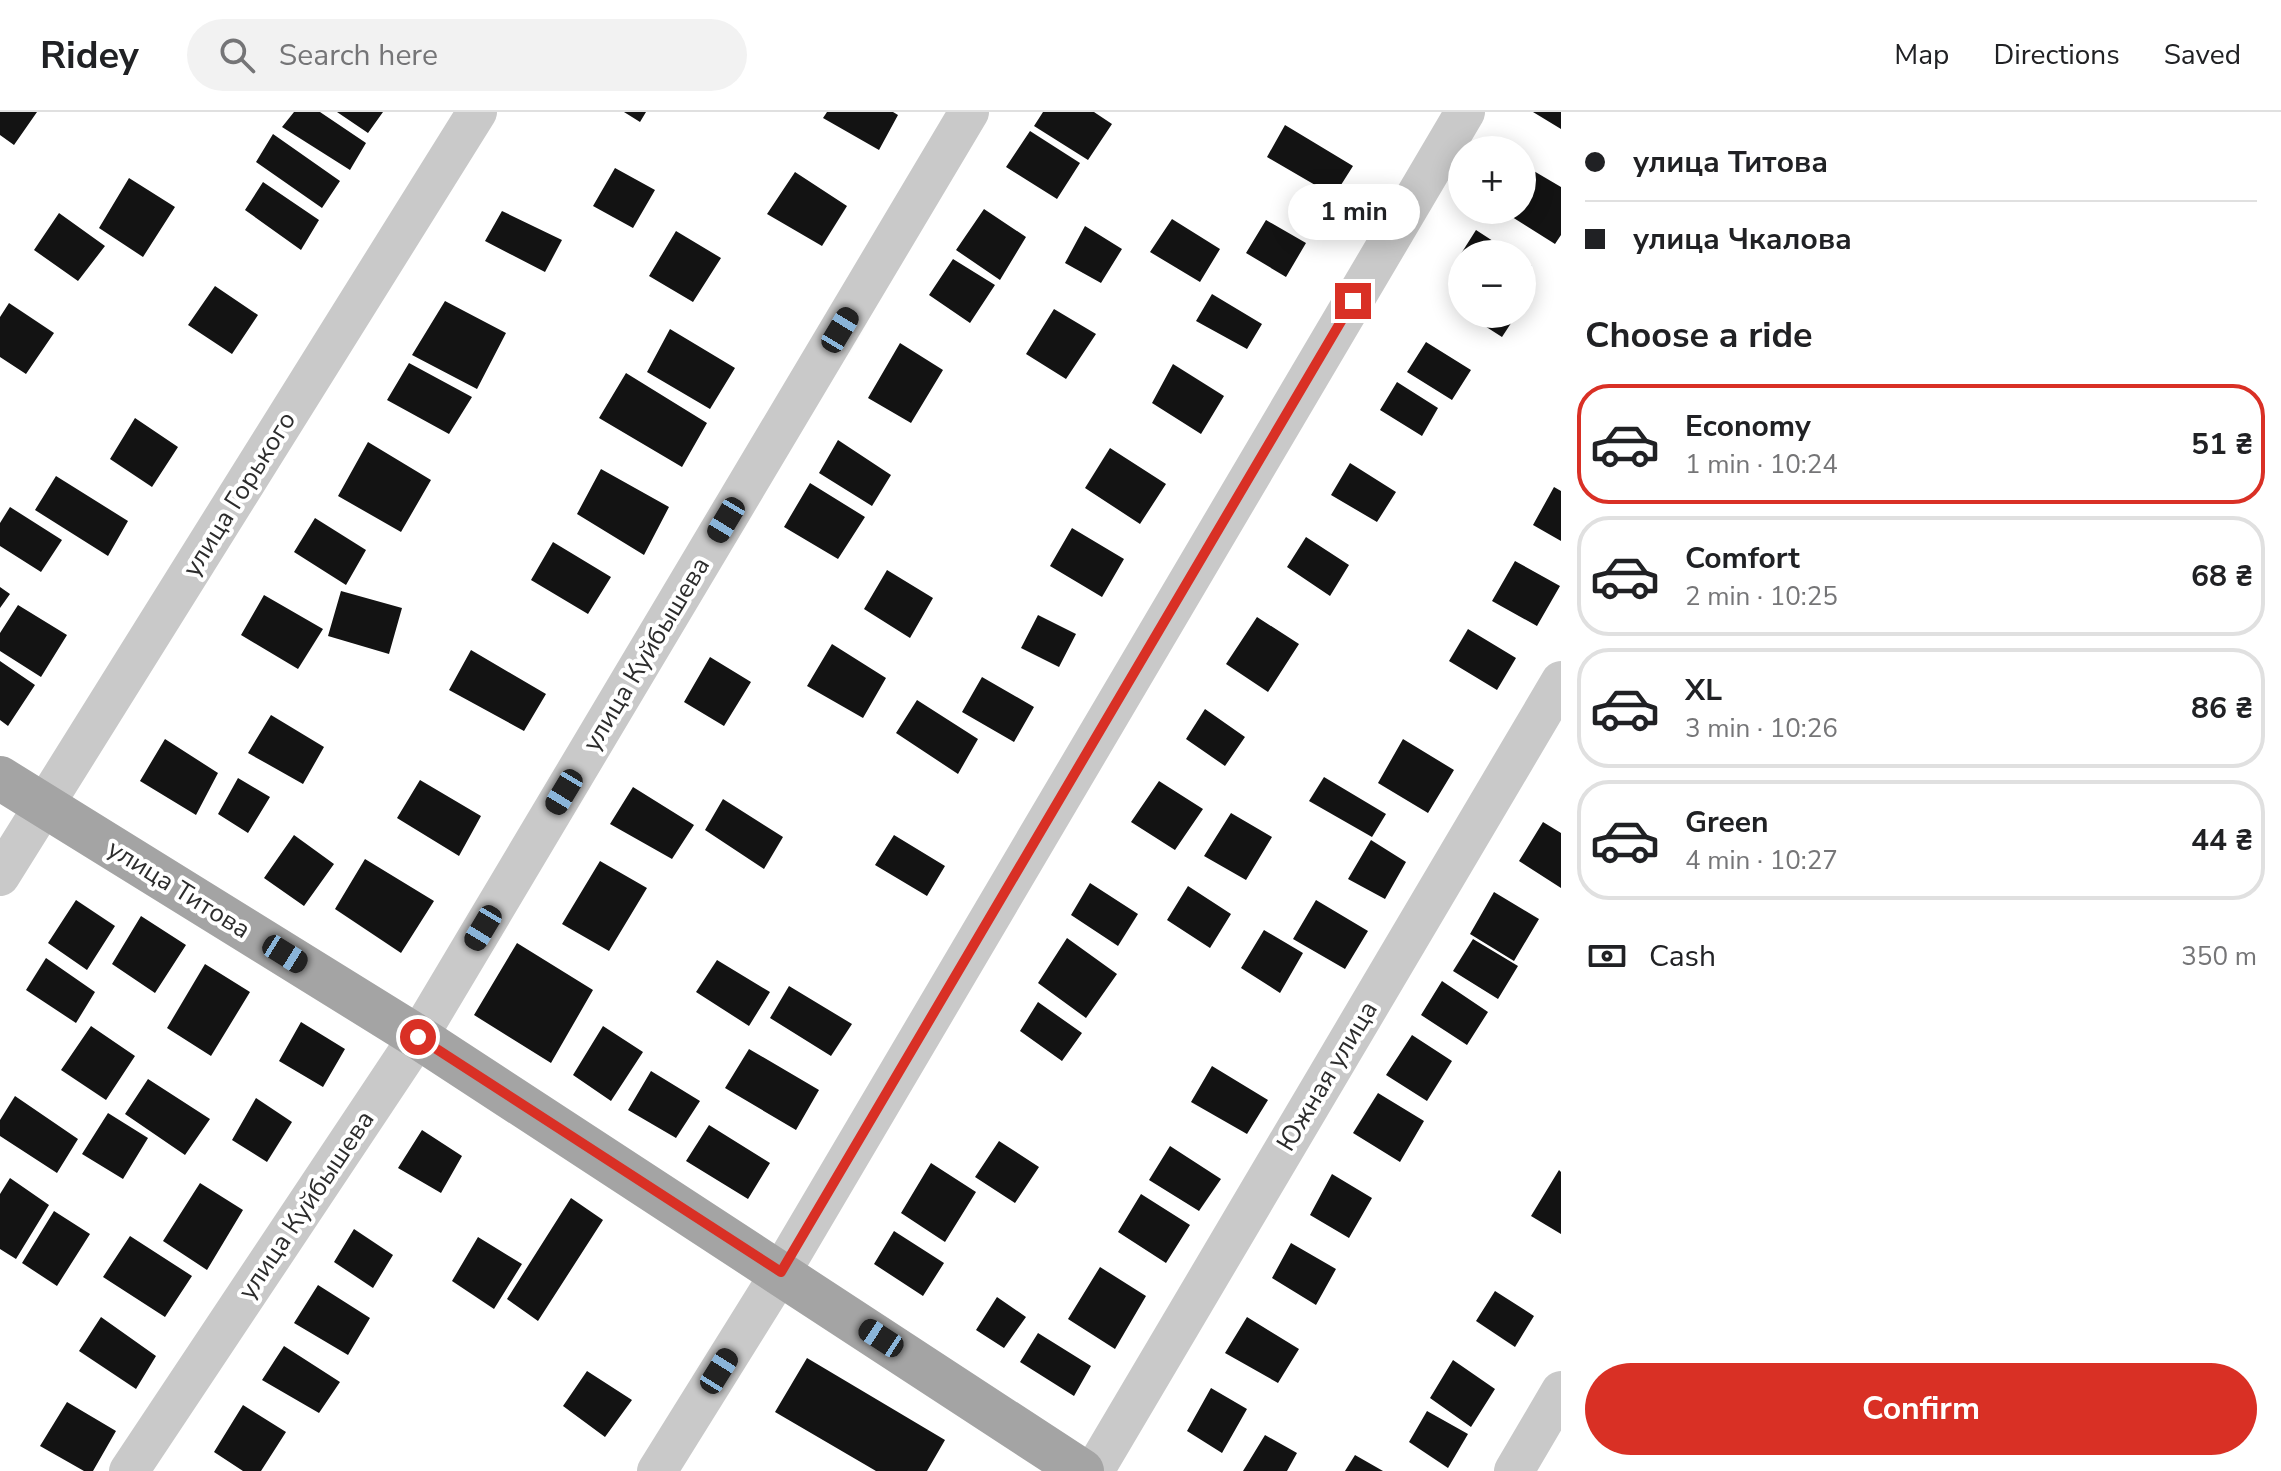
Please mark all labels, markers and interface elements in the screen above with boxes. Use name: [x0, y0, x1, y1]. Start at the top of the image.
search box: [187, 19, 747, 91]
text: Ridey: [40, 30, 139, 81]
icon: search: [215, 33, 259, 77]
text: Search here: [279, 35, 438, 76]
text: Map: [1894, 36, 1949, 74]
text: Directions: [1993, 36, 2120, 74]
text: Saved: [2164, 36, 2241, 74]
map controls: [1448, 136, 1536, 328]
button: +: [1448, 136, 1536, 224]
text: улица Титова: [1633, 142, 1828, 183]
callout: 1 min: [1287, 185, 1419, 241]
text: 1 min: [1320, 194, 1388, 229]
text: улица Чкалова: [1633, 219, 1852, 260]
button: −: [1448, 240, 1536, 328]
route end: [1335, 283, 1371, 319]
car: [817, 303, 863, 357]
text: Choose a ride: [1585, 311, 1813, 360]
street label: улица Горького: [174, 405, 304, 583]
text: Economy: [1685, 406, 1811, 447]
icon: car: [1589, 408, 1661, 480]
text: 51 ₴: [2191, 424, 2253, 465]
text: 1 min · 10:24: [1685, 447, 1838, 482]
car: [703, 493, 749, 547]
text: Comfort: [1685, 538, 1800, 579]
icon: car: [1589, 540, 1661, 612]
street label: улица Куйбышева: [574, 550, 718, 758]
text: 68 ₴: [2191, 556, 2253, 597]
text: 2 min · 10:25: [1685, 579, 1838, 614]
text: XL: [1685, 670, 1722, 711]
icon: car: [1589, 672, 1661, 744]
text: 86 ₴: [2191, 688, 2253, 729]
text: 3 min · 10:26: [1685, 711, 1838, 746]
car: [541, 765, 587, 819]
text: Green: [1685, 802, 1769, 843]
icon: car: [1589, 804, 1661, 876]
text: 44 ₴: [2191, 820, 2253, 861]
street label: улица Титова: [101, 831, 257, 947]
text: 4 min · 10:27: [1685, 843, 1838, 878]
car: [460, 901, 506, 955]
car: [258, 931, 312, 977]
icon: cash: [1585, 934, 1629, 978]
text: Cash: [1649, 936, 1716, 977]
text: 350 m: [2181, 939, 2257, 974]
street label: Южная улица: [1268, 994, 1386, 1158]
route start: [400, 1019, 436, 1055]
street label: улица Куйбышева: [230, 1104, 382, 1306]
car: [854, 1315, 908, 1361]
car: [696, 1344, 742, 1398]
button: Confirm: [1585, 1363, 2257, 1455]

